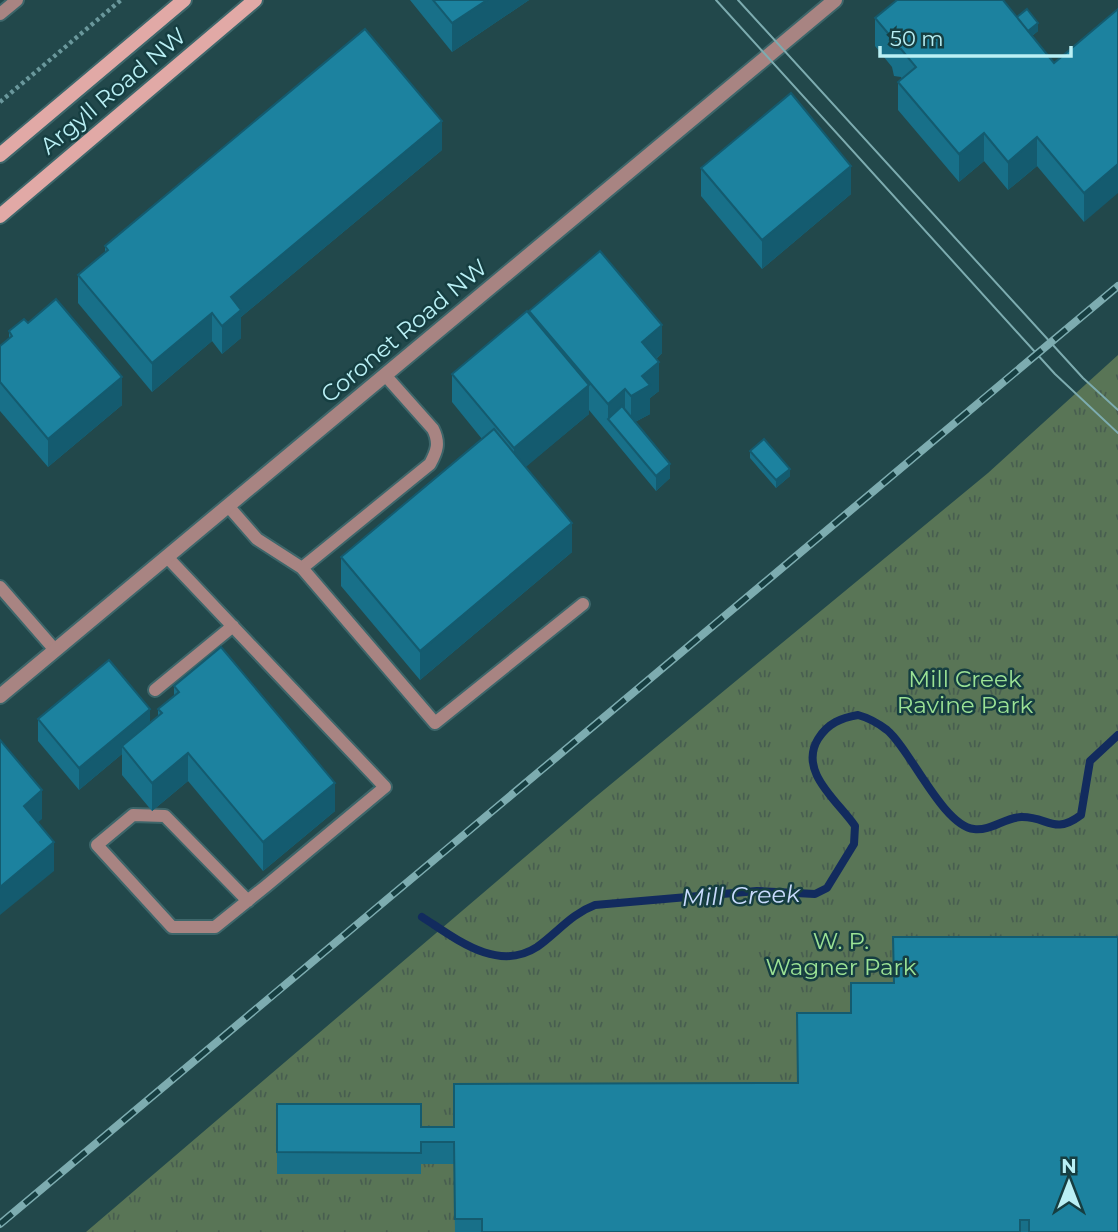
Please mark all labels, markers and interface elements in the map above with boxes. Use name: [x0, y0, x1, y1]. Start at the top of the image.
scale bar: [880, 14, 1071, 58]
street label: Argyll Road NW: [34, 22, 192, 160]
text: 50 m: [890, 26, 944, 51]
street label: Coronet Road NW: [315, 253, 493, 409]
park label: Mill Creek Ravine Park: [897, 665, 1033, 719]
water label: Mill Creek: [681, 879, 802, 912]
park label: W. P. Wagner Park: [766, 927, 917, 981]
north arrow: [1034, 1148, 1104, 1218]
text: N: [1061, 1155, 1077, 1178]

